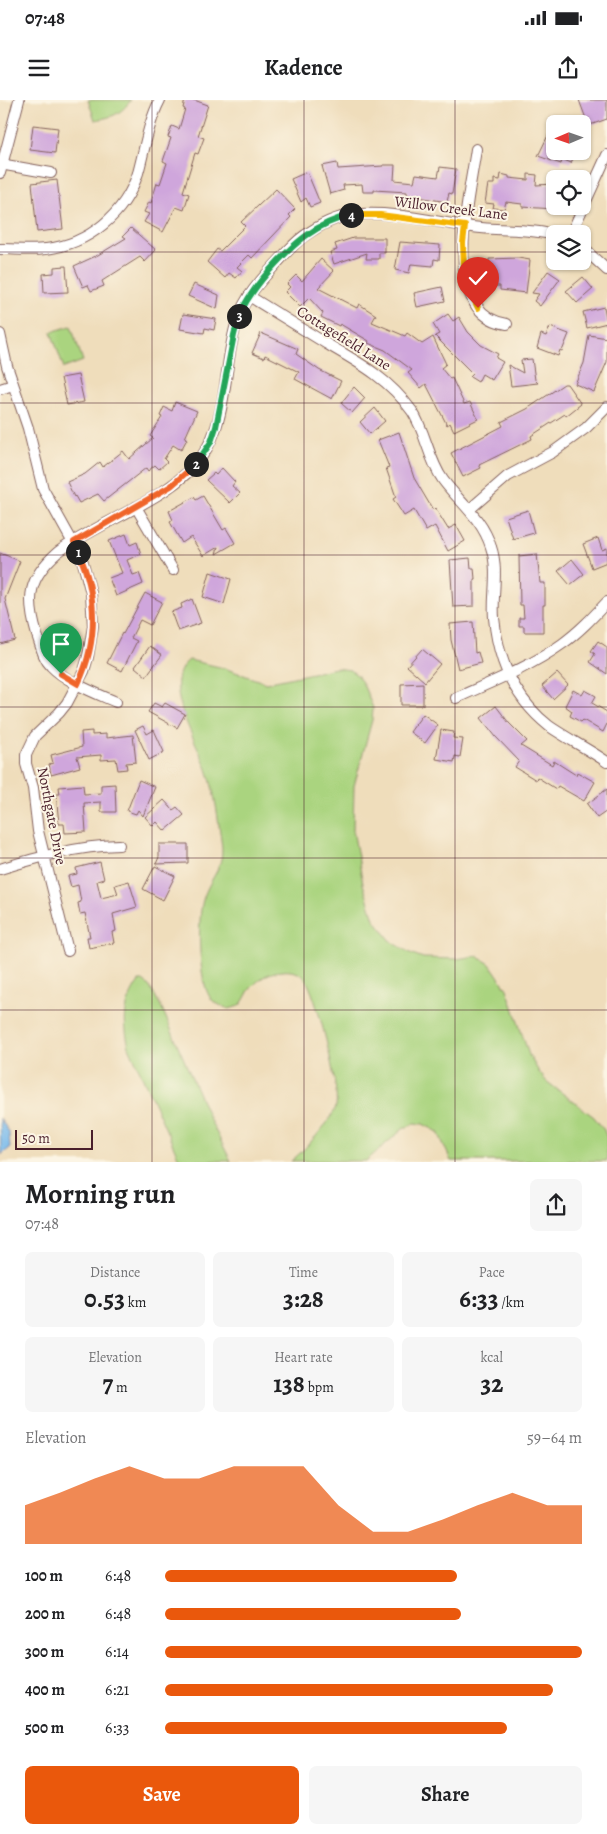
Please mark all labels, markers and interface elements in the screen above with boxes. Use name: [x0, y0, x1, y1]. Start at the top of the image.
text: 07:48: [25, 5, 65, 31]
text: Kadence: [264, 53, 343, 83]
icon: menu: [25, 54, 53, 82]
icon: share: [554, 54, 582, 82]
north arrow: [546, 115, 591, 160]
map controls: [546, 115, 591, 270]
button: locate: [546, 170, 591, 215]
street label: Willow Creek Lane: [392, 191, 509, 225]
pin: 4: [338, 202, 364, 228]
text: 4: [348, 206, 355, 225]
button: layers: [546, 225, 591, 270]
pin: [457, 257, 499, 308]
icon: check: [464, 264, 492, 292]
street label: Cottagefield Lane: [293, 301, 395, 375]
pin: 3: [226, 304, 252, 328]
text: 3: [236, 307, 243, 326]
pin: 2: [184, 452, 208, 476]
text: 2: [193, 455, 200, 474]
pin: 1: [66, 540, 90, 564]
text: 1: [76, 543, 81, 562]
pin: [40, 623, 82, 674]
icon: arrive: [47, 630, 75, 658]
street label: Northgate Drive: [33, 765, 71, 867]
scale bar: [15, 1126, 92, 1150]
text: 50 m: [22, 1129, 50, 1148]
text: Morning run: [25, 1175, 175, 1213]
button: share: [530, 1179, 582, 1231]
text: 07:48: [25, 1213, 59, 1235]
text: Distance: [90, 1263, 140, 1282]
text: Time: [289, 1263, 318, 1282]
text: Pace: [479, 1263, 505, 1282]
text: 0.53: [84, 1282, 125, 1316]
text: 3:28: [283, 1282, 324, 1316]
text: 6:33: [459, 1282, 498, 1316]
text: km: [125, 1293, 146, 1312]
text: /km: [498, 1293, 524, 1312]
text: Elevation: [88, 1348, 142, 1367]
text: Heart rate: [274, 1348, 333, 1367]
text: kcal: [481, 1348, 503, 1367]
text: 7: [103, 1367, 113, 1401]
text: 138: [273, 1367, 305, 1401]
text: 32: [480, 1367, 503, 1401]
text: m: [113, 1378, 128, 1397]
text: bpm: [305, 1378, 334, 1397]
text: Elevation: [25, 1427, 86, 1449]
text: 59–64 m: [527, 1427, 582, 1449]
text: 100 m: [25, 1565, 63, 1587]
text: 6:48: [105, 1565, 131, 1587]
text: 200 m: [25, 1603, 65, 1625]
text: 6:48: [105, 1603, 131, 1625]
text: 300 m: [25, 1641, 64, 1663]
text: 6:14: [105, 1641, 129, 1663]
text: 400 m: [25, 1679, 65, 1701]
text: 6:21: [105, 1679, 129, 1701]
text: 500 m: [25, 1717, 64, 1739]
text: 6:33: [105, 1717, 130, 1739]
button: Save: [25, 1766, 299, 1824]
button: Share: [309, 1766, 582, 1824]

